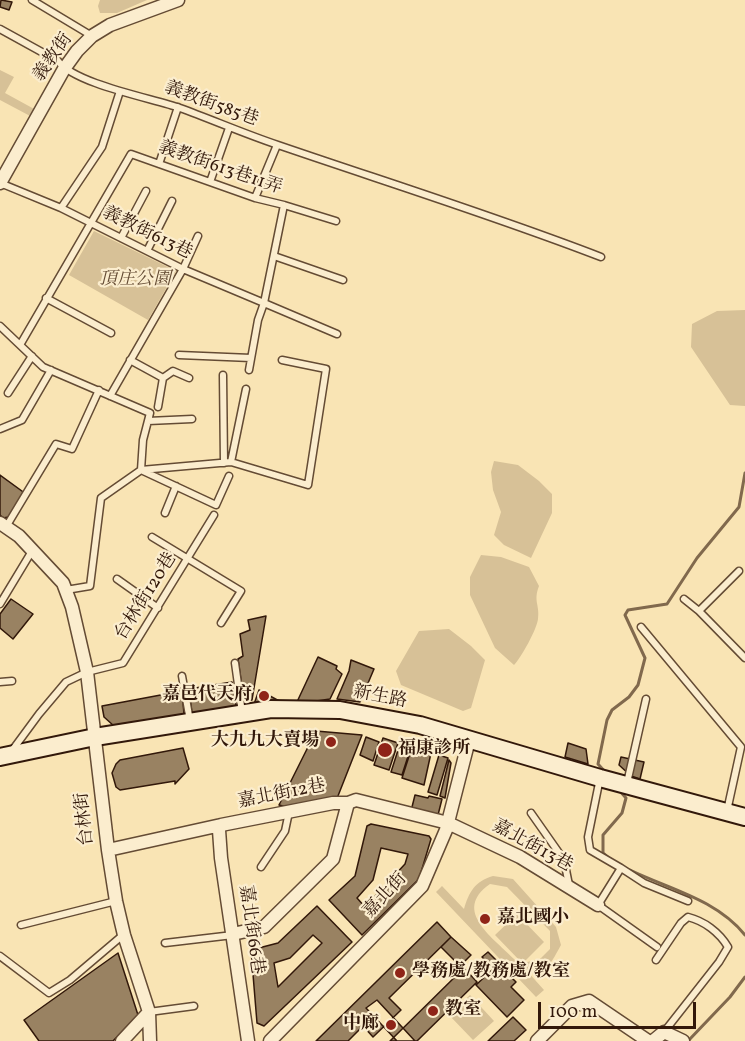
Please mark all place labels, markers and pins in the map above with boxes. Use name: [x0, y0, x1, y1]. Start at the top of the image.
place label: 嘉邑代天府: [162, 685, 252, 707]
marker: 嘉邑代天府: [257, 689, 271, 703]
place label: 大九九大賣場: [211, 731, 319, 753]
marker: 大九九大賣場: [324, 735, 338, 749]
place label: 福康診所: [398, 739, 470, 761]
marker: 福康診所: [376, 741, 394, 759]
place label: 嘉北國小: [497, 908, 569, 930]
marker: 嘉北國小: [478, 912, 492, 926]
place label: 學務處/教務處/教室: [412, 962, 570, 984]
marker: 學務處/教務處/教室: [393, 966, 407, 980]
place label: 教室: [445, 1000, 481, 1022]
marker: 教室: [426, 1004, 440, 1018]
place label: 中廊: [343, 1014, 379, 1036]
marker: 中廊: [384, 1018, 398, 1032]

